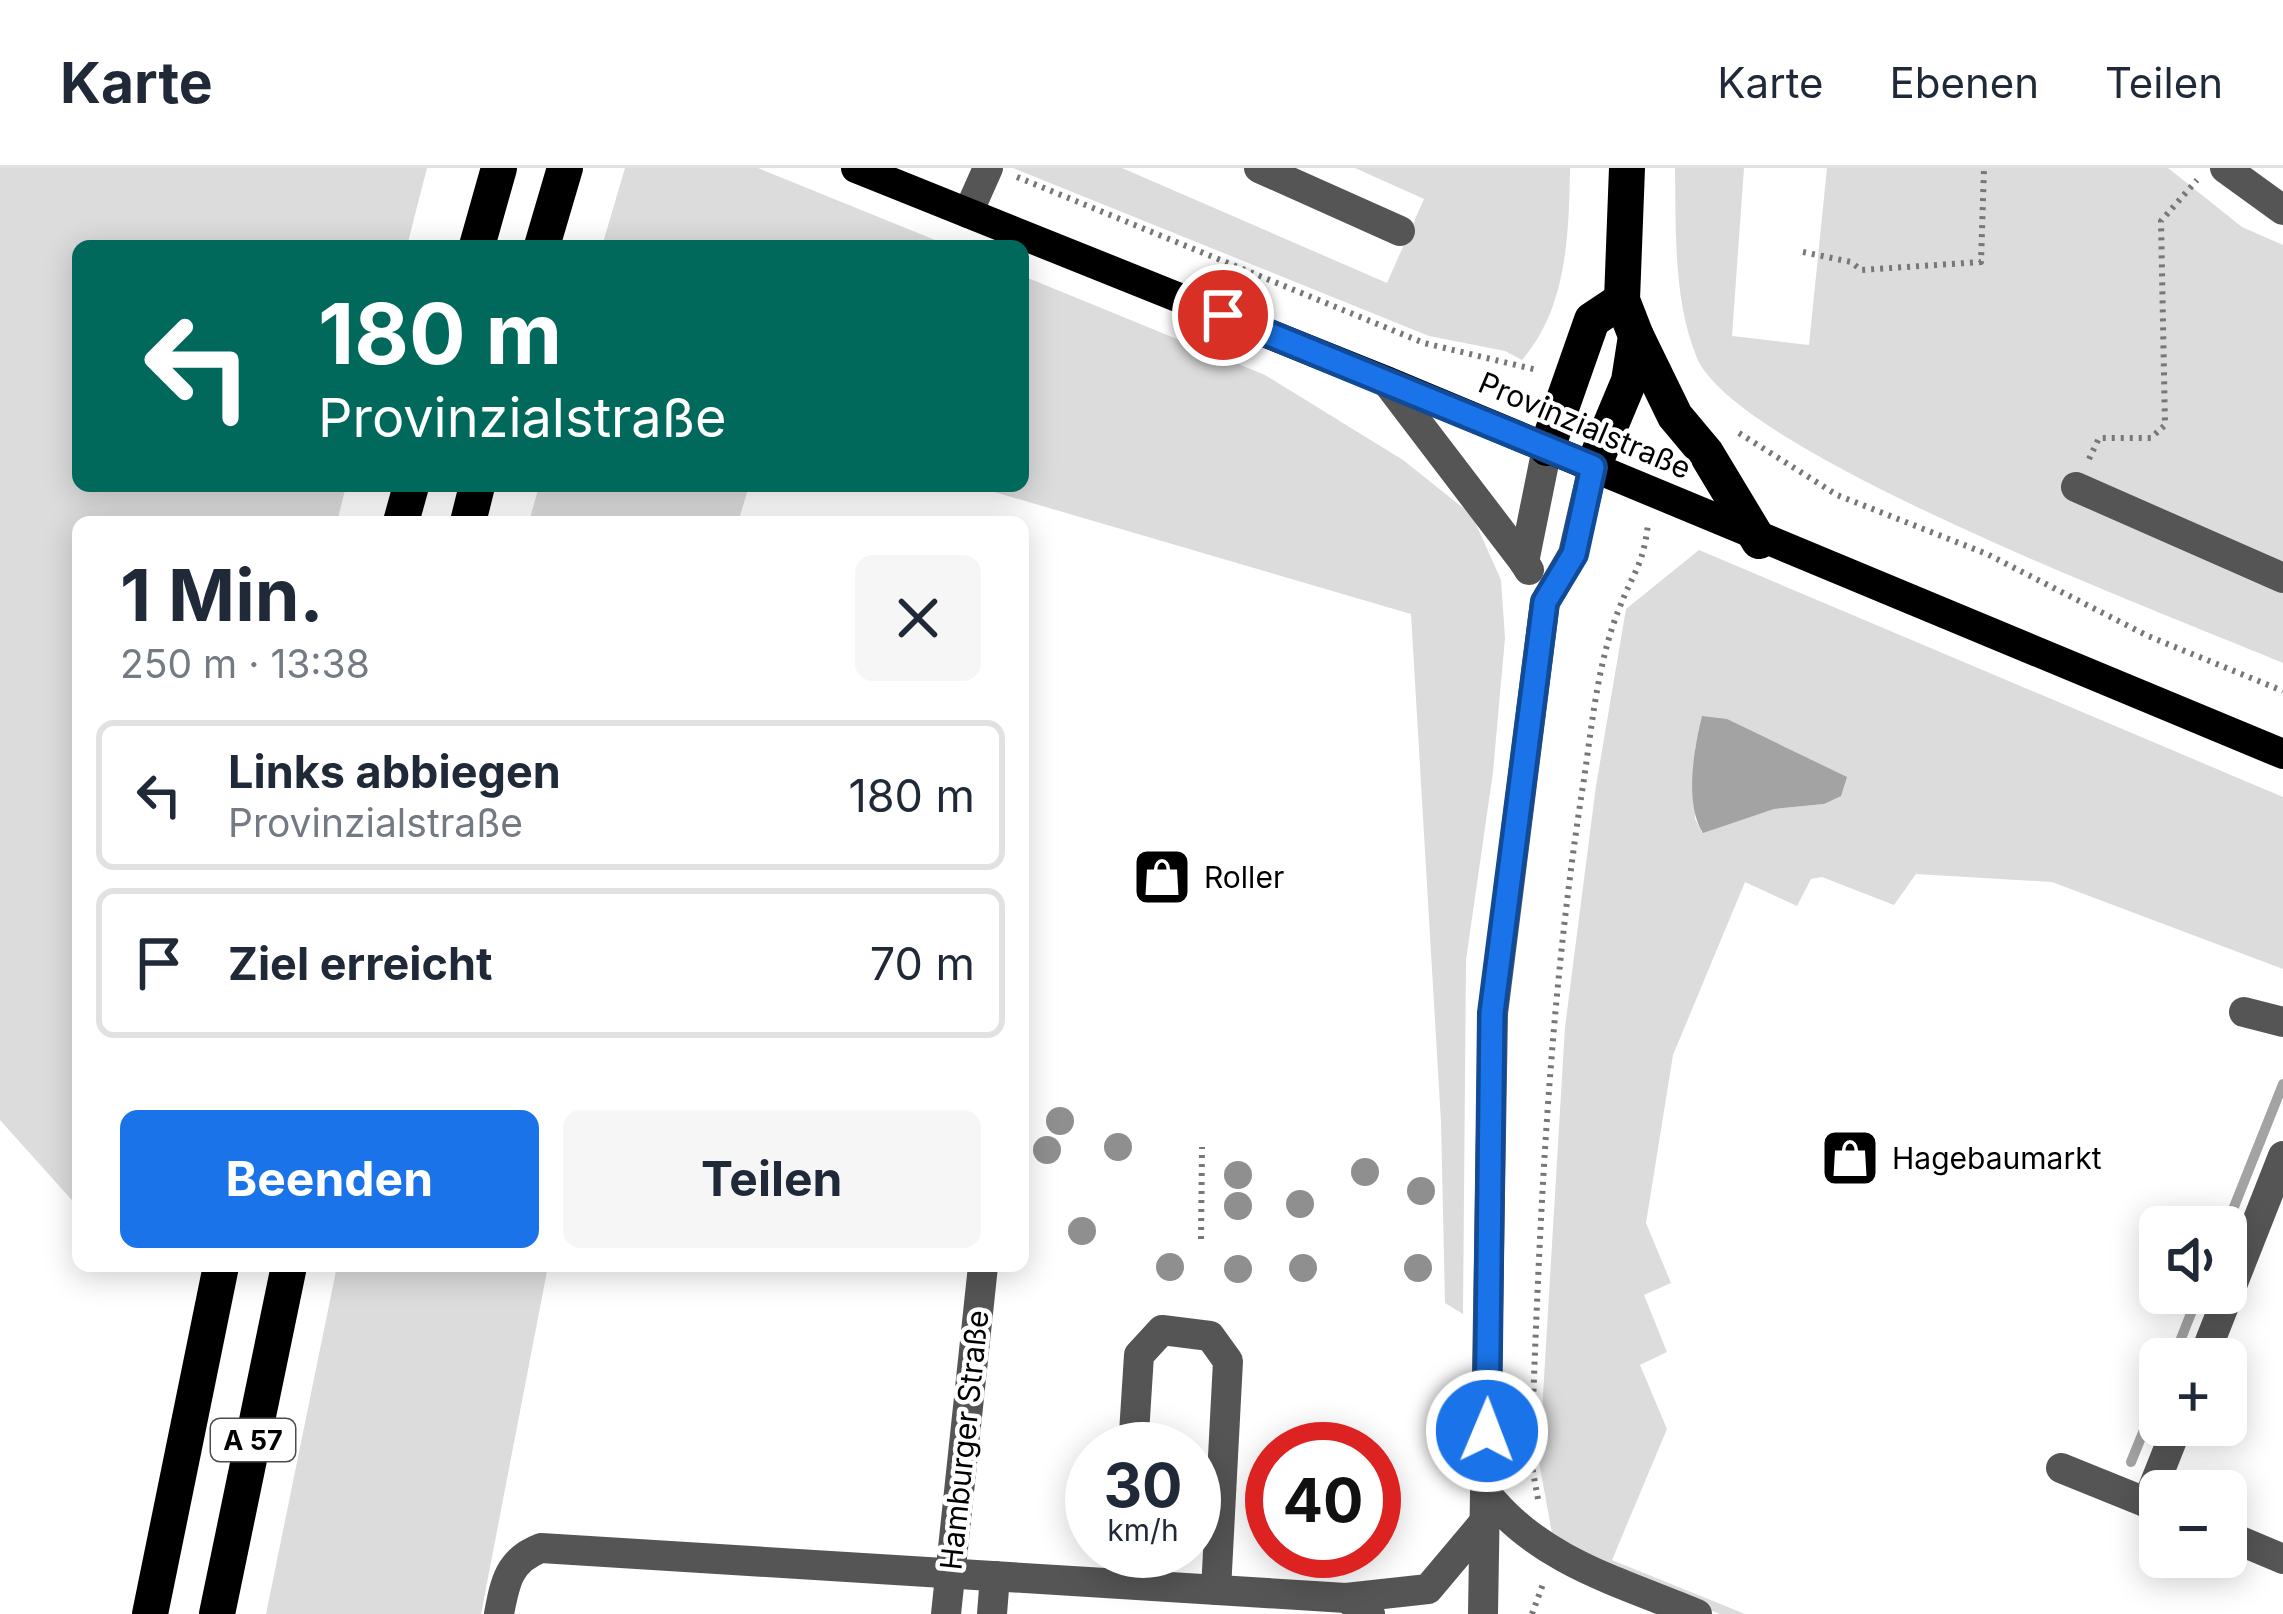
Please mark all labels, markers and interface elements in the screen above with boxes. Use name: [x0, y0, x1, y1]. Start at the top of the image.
text: Karte: [60, 48, 213, 117]
text: Karte: [1717, 57, 1823, 108]
text: Ebenen: [1889, 57, 2039, 108]
text: Teilen: [2105, 57, 2223, 108]
pin: [1172, 264, 1274, 366]
icon: arrive: [1190, 282, 1256, 348]
text: 180 m: [318, 283, 562, 384]
icon: left: [120, 288, 276, 444]
street label: Provinzialstraße: [1474, 364, 1696, 486]
text: Provinzialstraße: [318, 385, 726, 450]
text: 1 Min.: [120, 551, 324, 638]
button: close: [855, 555, 981, 681]
text: 250 m · 13:38: [120, 640, 370, 687]
text: Links abbiegen: [228, 744, 561, 799]
icon: left: [126, 762, 192, 828]
text: 180 m: [848, 768, 975, 823]
text: Provinzialstraße: [228, 799, 523, 846]
shop icon: Roller: [1131, 846, 1193, 908]
place label: Roller: [1204, 859, 1284, 895]
icon: arrive: [126, 930, 192, 996]
text: Ziel erreicht: [228, 936, 492, 991]
text: 70 m: [870, 936, 975, 991]
button: Beenden: [120, 1110, 539, 1248]
button: Teilen: [563, 1110, 981, 1248]
shop icon: Hagebaumarkt: [1819, 1127, 1881, 1189]
place label: Hagebaumarkt: [1892, 1140, 2102, 1176]
map controls: [2139, 1206, 2247, 1578]
button: sound: [2139, 1206, 2247, 1314]
street label: Hamburger Straße: [932, 1308, 996, 1572]
button: +: [2139, 1338, 2247, 1446]
position arrow: [1424, 1368, 1550, 1494]
road number: A 57: [211, 1419, 295, 1461]
speed limit sign: 40: [1245, 1422, 1401, 1578]
text: 30: [1103, 1449, 1183, 1521]
button: −: [2139, 1470, 2247, 1578]
text: km/h: [1107, 1512, 1179, 1548]

